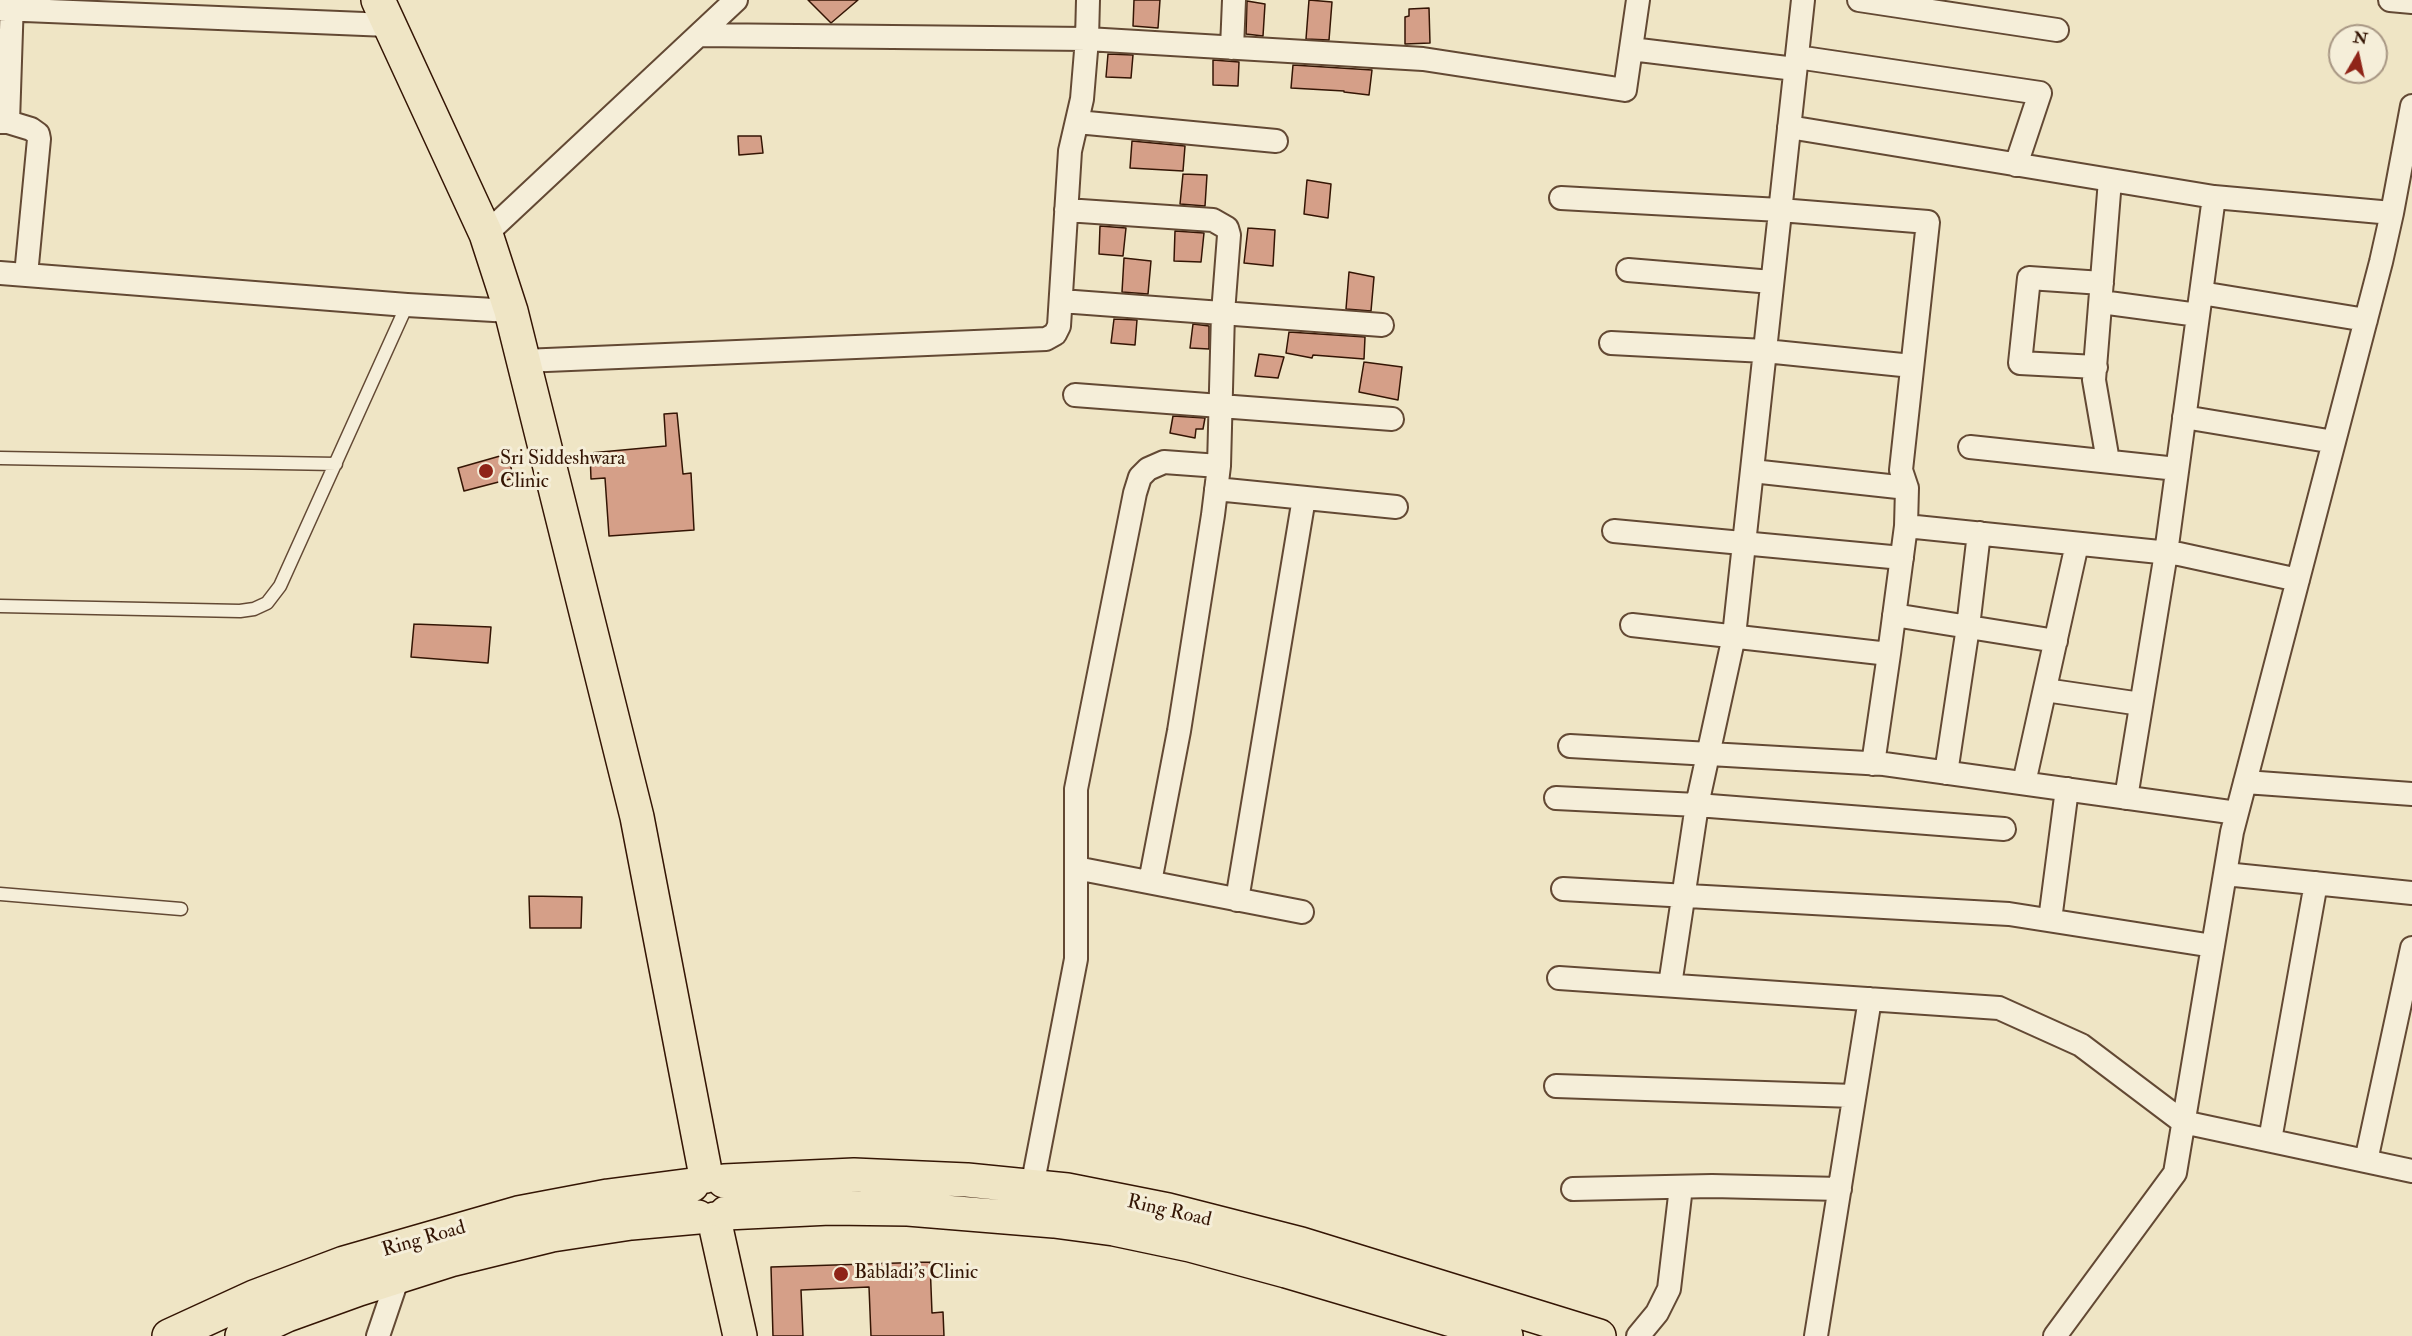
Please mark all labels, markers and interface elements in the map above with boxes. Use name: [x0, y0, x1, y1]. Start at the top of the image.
north arrow: [2328, 24, 2388, 84]
text: N: [2352, 27, 2369, 49]
place label: Sri Siddeshwara Clinic: [500, 448, 626, 495]
marker: Sri Siddeshwara Clinic: [477, 462, 495, 480]
street label: Ring Road: [1124, 1191, 1214, 1233]
street label: Ring Road: [379, 1217, 469, 1263]
place label: Babladi's Clinic: [854, 1262, 978, 1286]
marker: Babladi's Clinic: [832, 1265, 850, 1283]

